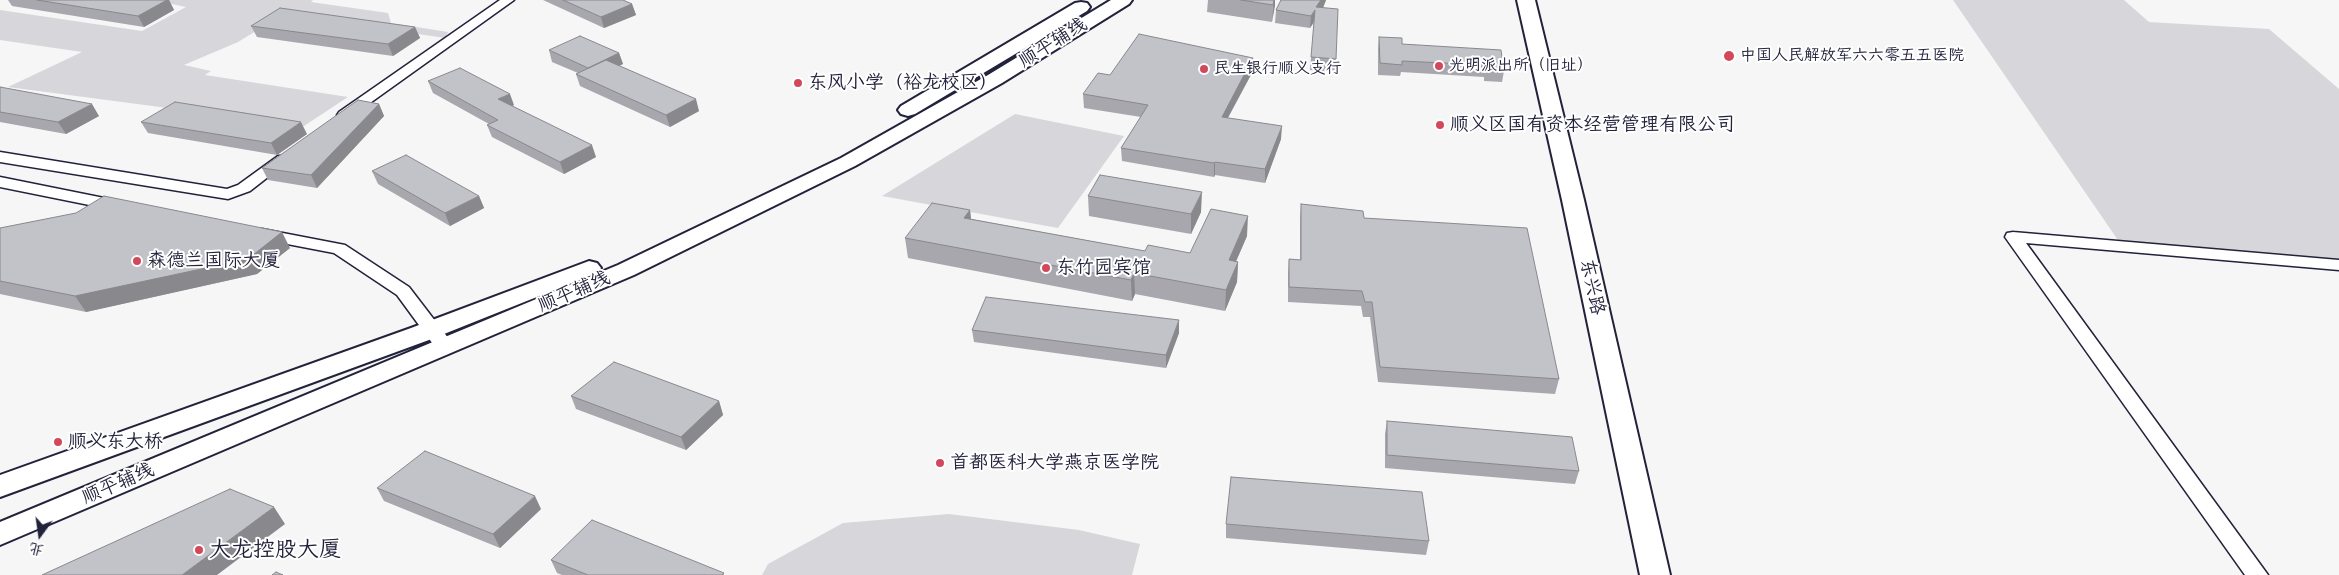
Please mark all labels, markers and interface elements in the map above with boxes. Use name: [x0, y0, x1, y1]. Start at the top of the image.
street label: 顺平辅线: [1015, 13, 1091, 73]
place label: 中国人民解放军六六零五五医院: [1740, 46, 1964, 66]
marker: 中国人民解放军六六零五五医院: [1722, 49, 1736, 63]
place label: 光明派出所（旧址）: [1449, 56, 1593, 76]
place label: 民生银行顺义支行: [1214, 59, 1342, 79]
marker: 光明派出所（旧址）: [1433, 60, 1445, 72]
marker: 民生银行顺义支行: [1198, 63, 1210, 75]
place label: 东风小学（裕龙校区）: [808, 72, 998, 94]
marker: 东风小学（裕龙校区）: [792, 77, 804, 89]
place label: 顺义区国有资本经营管理有限公司: [1450, 114, 1735, 136]
marker: 顺义区国有资本经营管理有限公司: [1434, 119, 1446, 131]
place label: 森德兰国际大厦: [147, 250, 280, 272]
marker: 森德兰国际大厦: [131, 255, 143, 267]
place label: 东竹园宾馆: [1056, 257, 1151, 279]
street label: 东兴路: [1575, 257, 1609, 317]
marker: 东竹园宾馆: [1040, 262, 1052, 274]
street label: 顺平辅线: [535, 267, 613, 317]
place label: 顺义东大桥: [68, 431, 163, 453]
marker: 顺义东大桥: [52, 436, 64, 448]
place label: 首都医科大学燕京医学院: [950, 452, 1159, 474]
marker: 首都医科大学燕京医学院: [934, 457, 946, 469]
street label: 顺平辅线: [79, 459, 157, 509]
north arrow: [15, 510, 65, 560]
place label: 大龙控股大厦: [209, 537, 341, 563]
text: 北: [27, 539, 45, 561]
marker: 大龙控股大厦: [193, 544, 205, 556]

